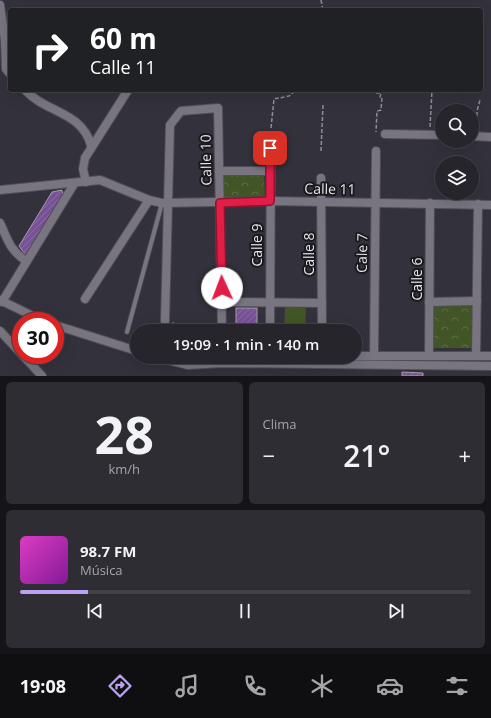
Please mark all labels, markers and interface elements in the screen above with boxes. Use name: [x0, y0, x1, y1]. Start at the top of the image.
text: 60 m: [90, 19, 157, 57]
icon: right: [24, 24, 76, 76]
text: Calle 11: [90, 55, 156, 79]
map controls: [435, 104, 479, 200]
button: search: [435, 104, 479, 148]
pin: [253, 131, 287, 165]
street label: Calle 10: [196, 134, 215, 186]
icon: arrive: [259, 137, 281, 159]
button: layers: [435, 156, 479, 200]
street label: Calle 11: [304, 179, 356, 198]
street label: Calle 9: [247, 223, 266, 267]
street label: Calle 8: [299, 232, 318, 276]
street label: Cale 7: [352, 233, 371, 273]
street label: Calle 6: [407, 257, 426, 301]
position arrow: [201, 267, 243, 309]
speed limit sign: 30: [12, 312, 64, 364]
text: 19:09 · 1 min · 140 m: [173, 334, 319, 354]
text: 28: [95, 398, 154, 469]
text: Clima: [263, 415, 297, 433]
text: 21°: [343, 435, 390, 476]
text: −: [263, 440, 275, 470]
text: +: [458, 440, 471, 470]
text: km/h: [108, 460, 140, 478]
text: 98.7 FM: [80, 541, 136, 561]
text: Música: [80, 561, 123, 579]
icon: previous: [84, 600, 106, 622]
icon: pause: [234, 600, 256, 622]
icon: next: [385, 600, 407, 622]
icon: directions: [106, 672, 134, 700]
icon: music: [173, 672, 201, 700]
icon: phone: [241, 672, 269, 700]
icon: climate: [308, 672, 336, 700]
icon: car: [376, 672, 404, 700]
icon: filters: [443, 672, 471, 700]
text: 19:08: [20, 674, 66, 698]

